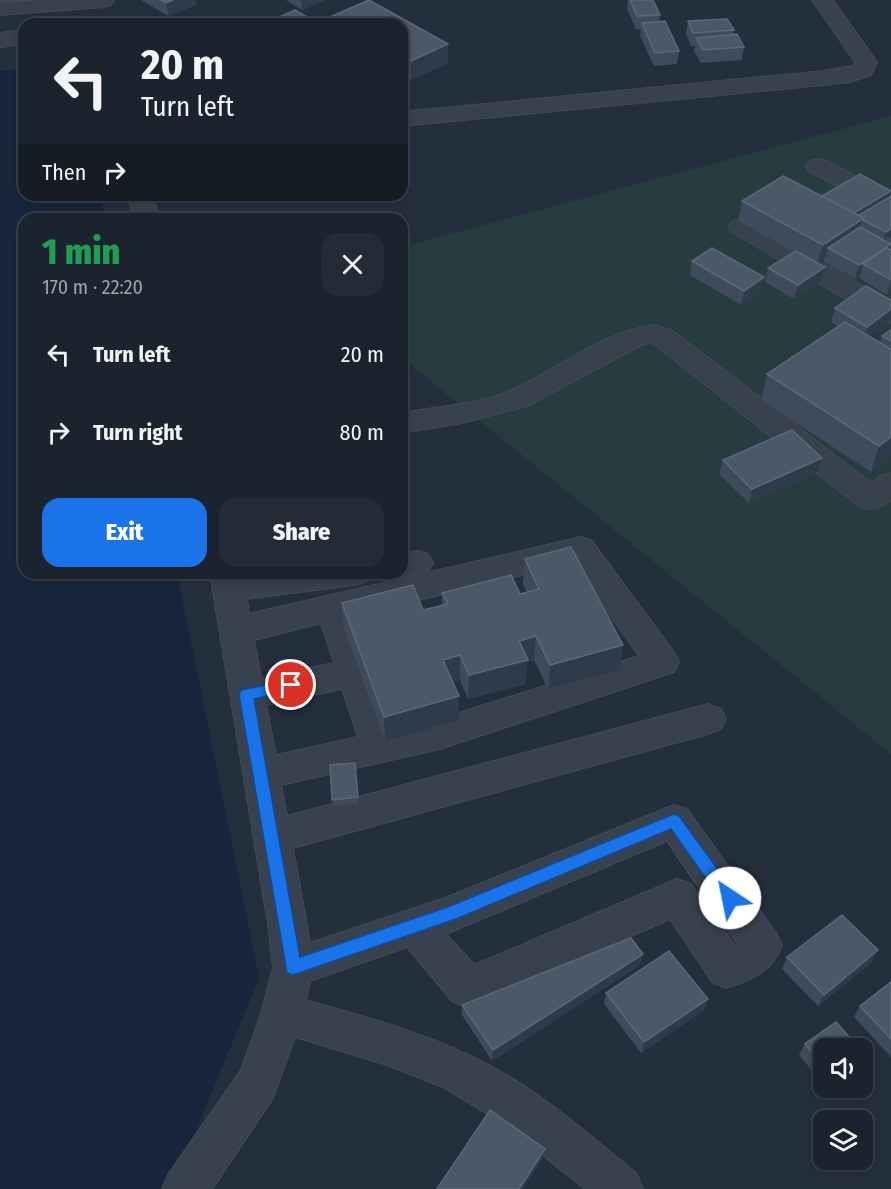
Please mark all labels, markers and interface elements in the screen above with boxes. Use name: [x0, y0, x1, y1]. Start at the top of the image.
text: 20 m: [141, 40, 224, 90]
icon: left: [42, 42, 120, 120]
text: Turn left: [141, 91, 234, 123]
icon: right: [98, 156, 131, 189]
text: Then: [42, 159, 86, 186]
text: 1 min: [42, 230, 120, 274]
button: close: [321, 233, 384, 296]
text: 170 m · 22:20: [42, 275, 143, 299]
icon: left: [42, 338, 75, 371]
text: Turn left: [93, 341, 171, 368]
text: 20 m: [341, 341, 384, 368]
icon: right: [42, 416, 75, 449]
text: Turn right: [93, 419, 182, 446]
text: 80 m: [339, 419, 384, 446]
button: Exit: [42, 498, 207, 567]
button: Share: [219, 498, 384, 567]
pin: [265, 659, 316, 710]
icon: arrive: [274, 668, 307, 701]
position arrow: [698, 866, 762, 930]
map controls: [813, 1038, 873, 1170]
button: sound: [813, 1038, 873, 1098]
button: layers: [813, 1110, 873, 1170]

